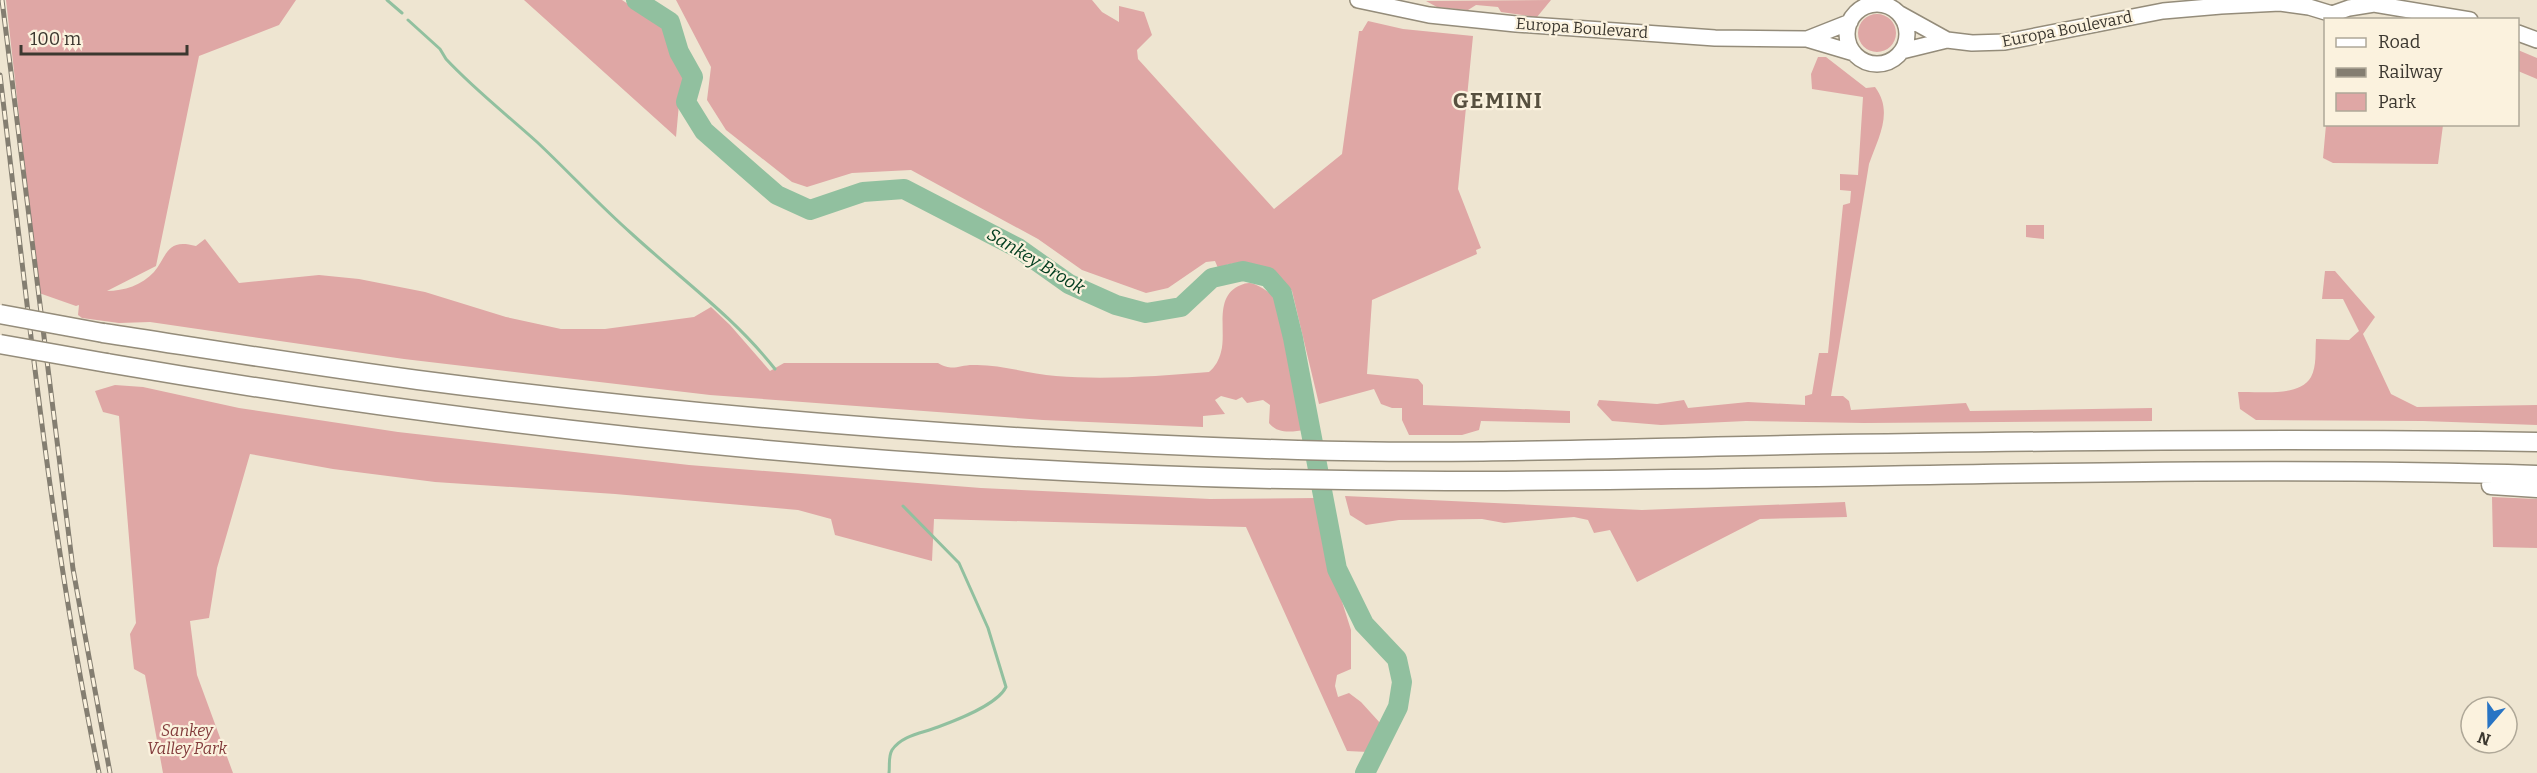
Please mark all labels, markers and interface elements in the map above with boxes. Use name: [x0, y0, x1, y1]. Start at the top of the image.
street label: Europa Boulevard: [2000, 7, 2134, 51]
street label: Europa Boulevard: [1515, 14, 1649, 42]
scale bar: [21, 18, 188, 56]
legend: [2324, 18, 2519, 126]
text: 100 m: [30, 28, 81, 50]
text: Road: [2378, 31, 2421, 53]
text: Railway: [2378, 61, 2443, 83]
district label: GEMINI: [1453, 87, 1543, 114]
text: Park: [2378, 91, 2417, 113]
water label: Sankey Brook: [983, 223, 1089, 299]
north arrow: [2459, 695, 2519, 755]
park label: Sankey Valley Park: [147, 721, 227, 758]
text: N: [2475, 728, 2493, 750]

